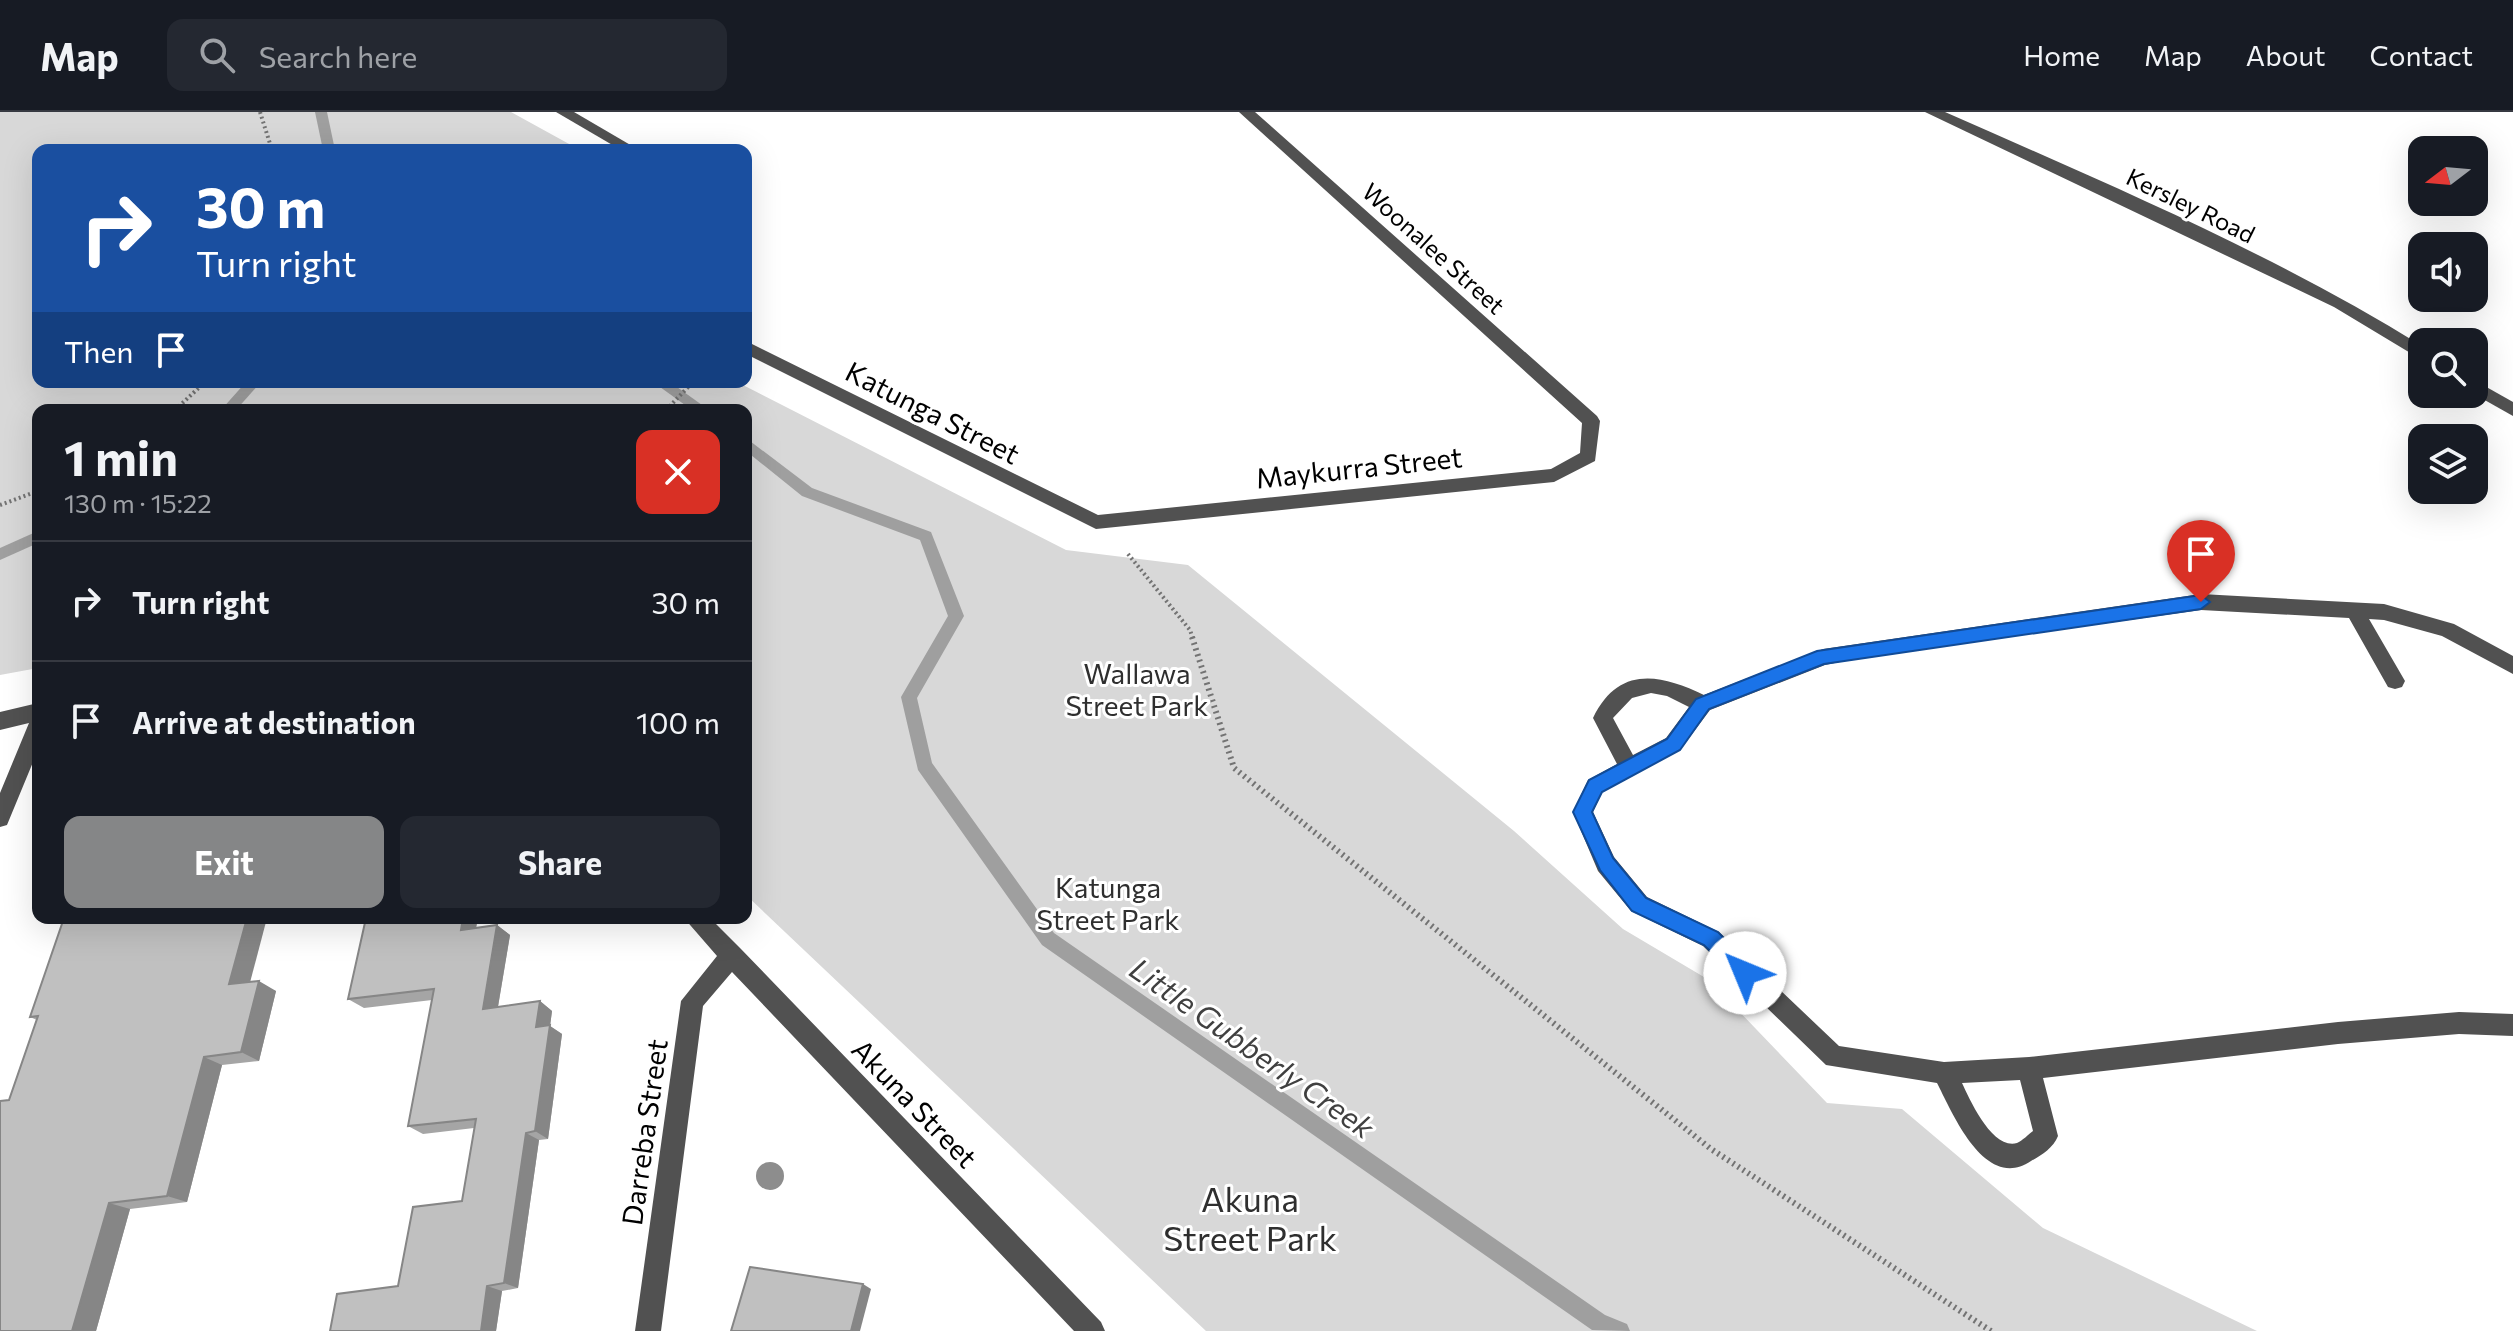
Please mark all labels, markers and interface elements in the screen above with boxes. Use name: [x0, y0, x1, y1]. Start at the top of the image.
search box: [167, 19, 727, 91]
text: Map: [40, 32, 119, 79]
icon: search: [195, 33, 239, 77]
text: Search here: [259, 37, 417, 74]
text: Home: [2023, 38, 2100, 72]
text: Map: [2144, 38, 2202, 72]
text: About: [2246, 38, 2326, 72]
text: Contact: [2370, 38, 2473, 72]
north arrow: [2408, 136, 2488, 216]
map controls: [2408, 136, 2488, 504]
street label: Kersley Road: [2122, 161, 2260, 249]
text: 30 m: [196, 171, 325, 240]
icon: right: [64, 176, 168, 280]
street label: Woonalee Street: [1357, 176, 1511, 320]
button: sound: [2408, 232, 2488, 312]
text: Turn right: [196, 240, 357, 284]
icon: arrive: [149, 328, 193, 372]
button: search: [2408, 328, 2488, 408]
text: Then: [64, 332, 133, 369]
street label: Katunga Street: [840, 354, 1026, 470]
button: layers: [2408, 424, 2488, 504]
text: 1 min: [64, 427, 178, 486]
button: close: [636, 430, 720, 514]
street label: Maykurra Street: [1254, 439, 1464, 495]
text: 130 m · 15:22: [64, 487, 212, 518]
pin: [2167, 520, 2235, 602]
icon: arrive: [2179, 532, 2223, 576]
icon: right: [64, 579, 108, 623]
text: Turn right: [132, 583, 269, 620]
text: 30 m: [651, 583, 720, 620]
park label: Wallawa Street Park: [1065, 656, 1209, 722]
icon: arrive: [64, 699, 108, 743]
text: Arrive at destination: [132, 703, 416, 740]
text: 100 m: [636, 703, 720, 740]
button: Exit: [64, 816, 384, 908]
button: Share: [400, 816, 720, 908]
park label: Katunga Street Park: [1036, 870, 1180, 936]
position arrow: [1703, 931, 1787, 1015]
water label: Little Gubberly Creek: [1124, 949, 1383, 1146]
street label: Akuna Street: [845, 1032, 985, 1174]
street label: Darreba Street: [614, 1037, 674, 1227]
park label: Akuna Street Park: [1163, 1177, 1337, 1258]

